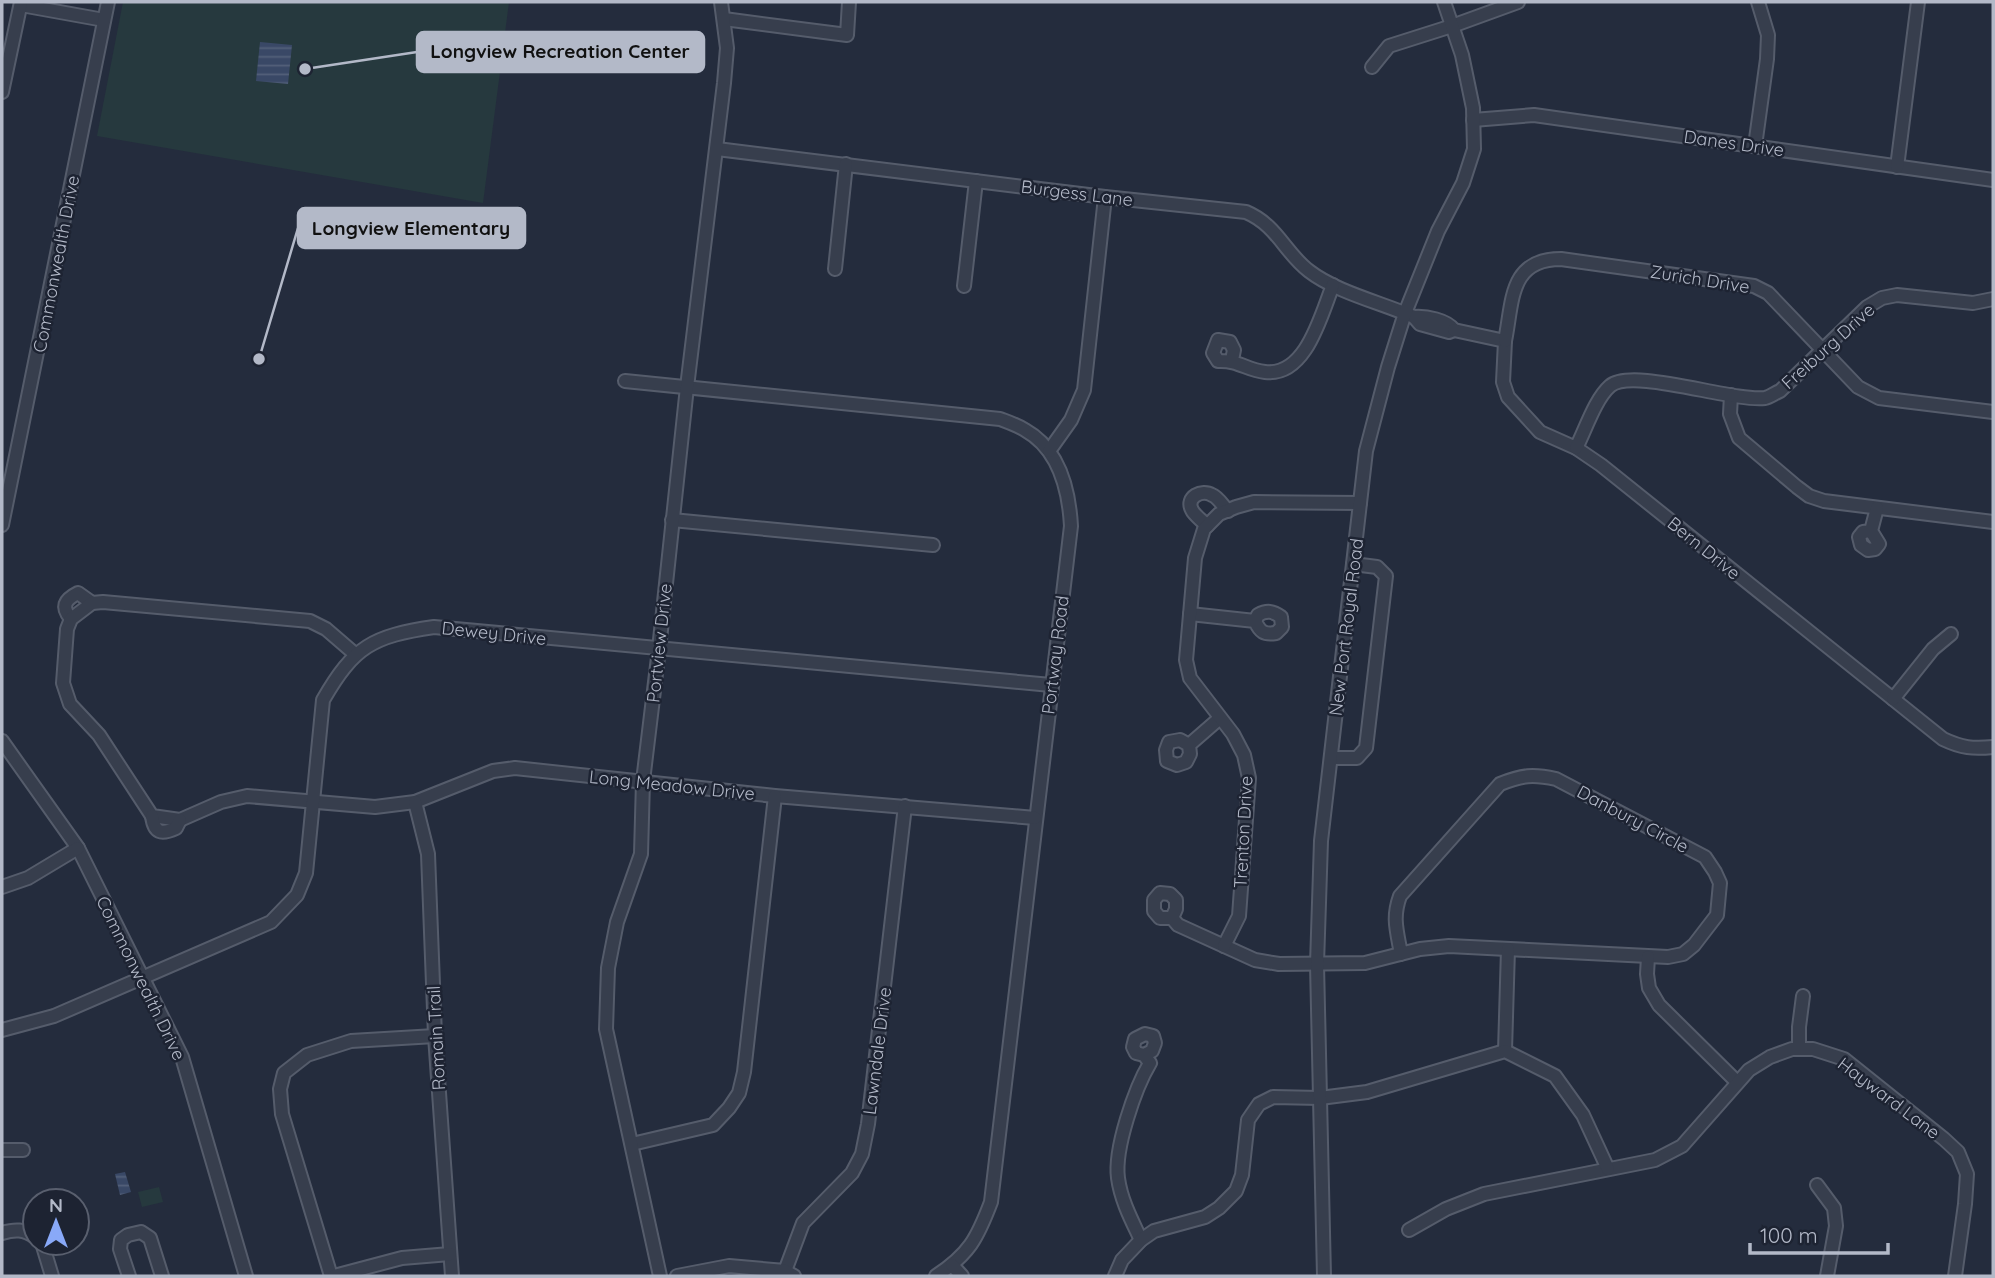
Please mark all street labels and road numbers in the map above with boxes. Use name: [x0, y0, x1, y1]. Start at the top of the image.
street label: Danes Drive: [1682, 125, 1786, 161]
street label: Commonwealth Drive: [28, 173, 84, 355]
street label: Burgess Lane: [1020, 175, 1134, 211]
street label: Zurich Drive: [1649, 260, 1751, 298]
street label: Freiburg Drive: [1777, 298, 1879, 394]
street label: Bern Drive: [1663, 512, 1745, 584]
street label: New Port Royal Road: [1324, 537, 1368, 717]
street label: Portview Drive: [641, 582, 677, 704]
street label: Portway Road: [1036, 594, 1074, 716]
street label: Dewey Drive: [440, 616, 548, 650]
street label: Long Meadow Drive: [588, 765, 756, 805]
street label: Trenton Drive: [1229, 775, 1257, 889]
street label: Danbury Circle: [1573, 780, 1693, 858]
street label: Commonwealth Drive: [91, 892, 191, 1064]
street label: Romain Trail: [422, 985, 450, 1091]
street label: Lawndale Drive: [858, 986, 896, 1116]
street label: Hayward Lane: [1833, 1052, 1945, 1144]

